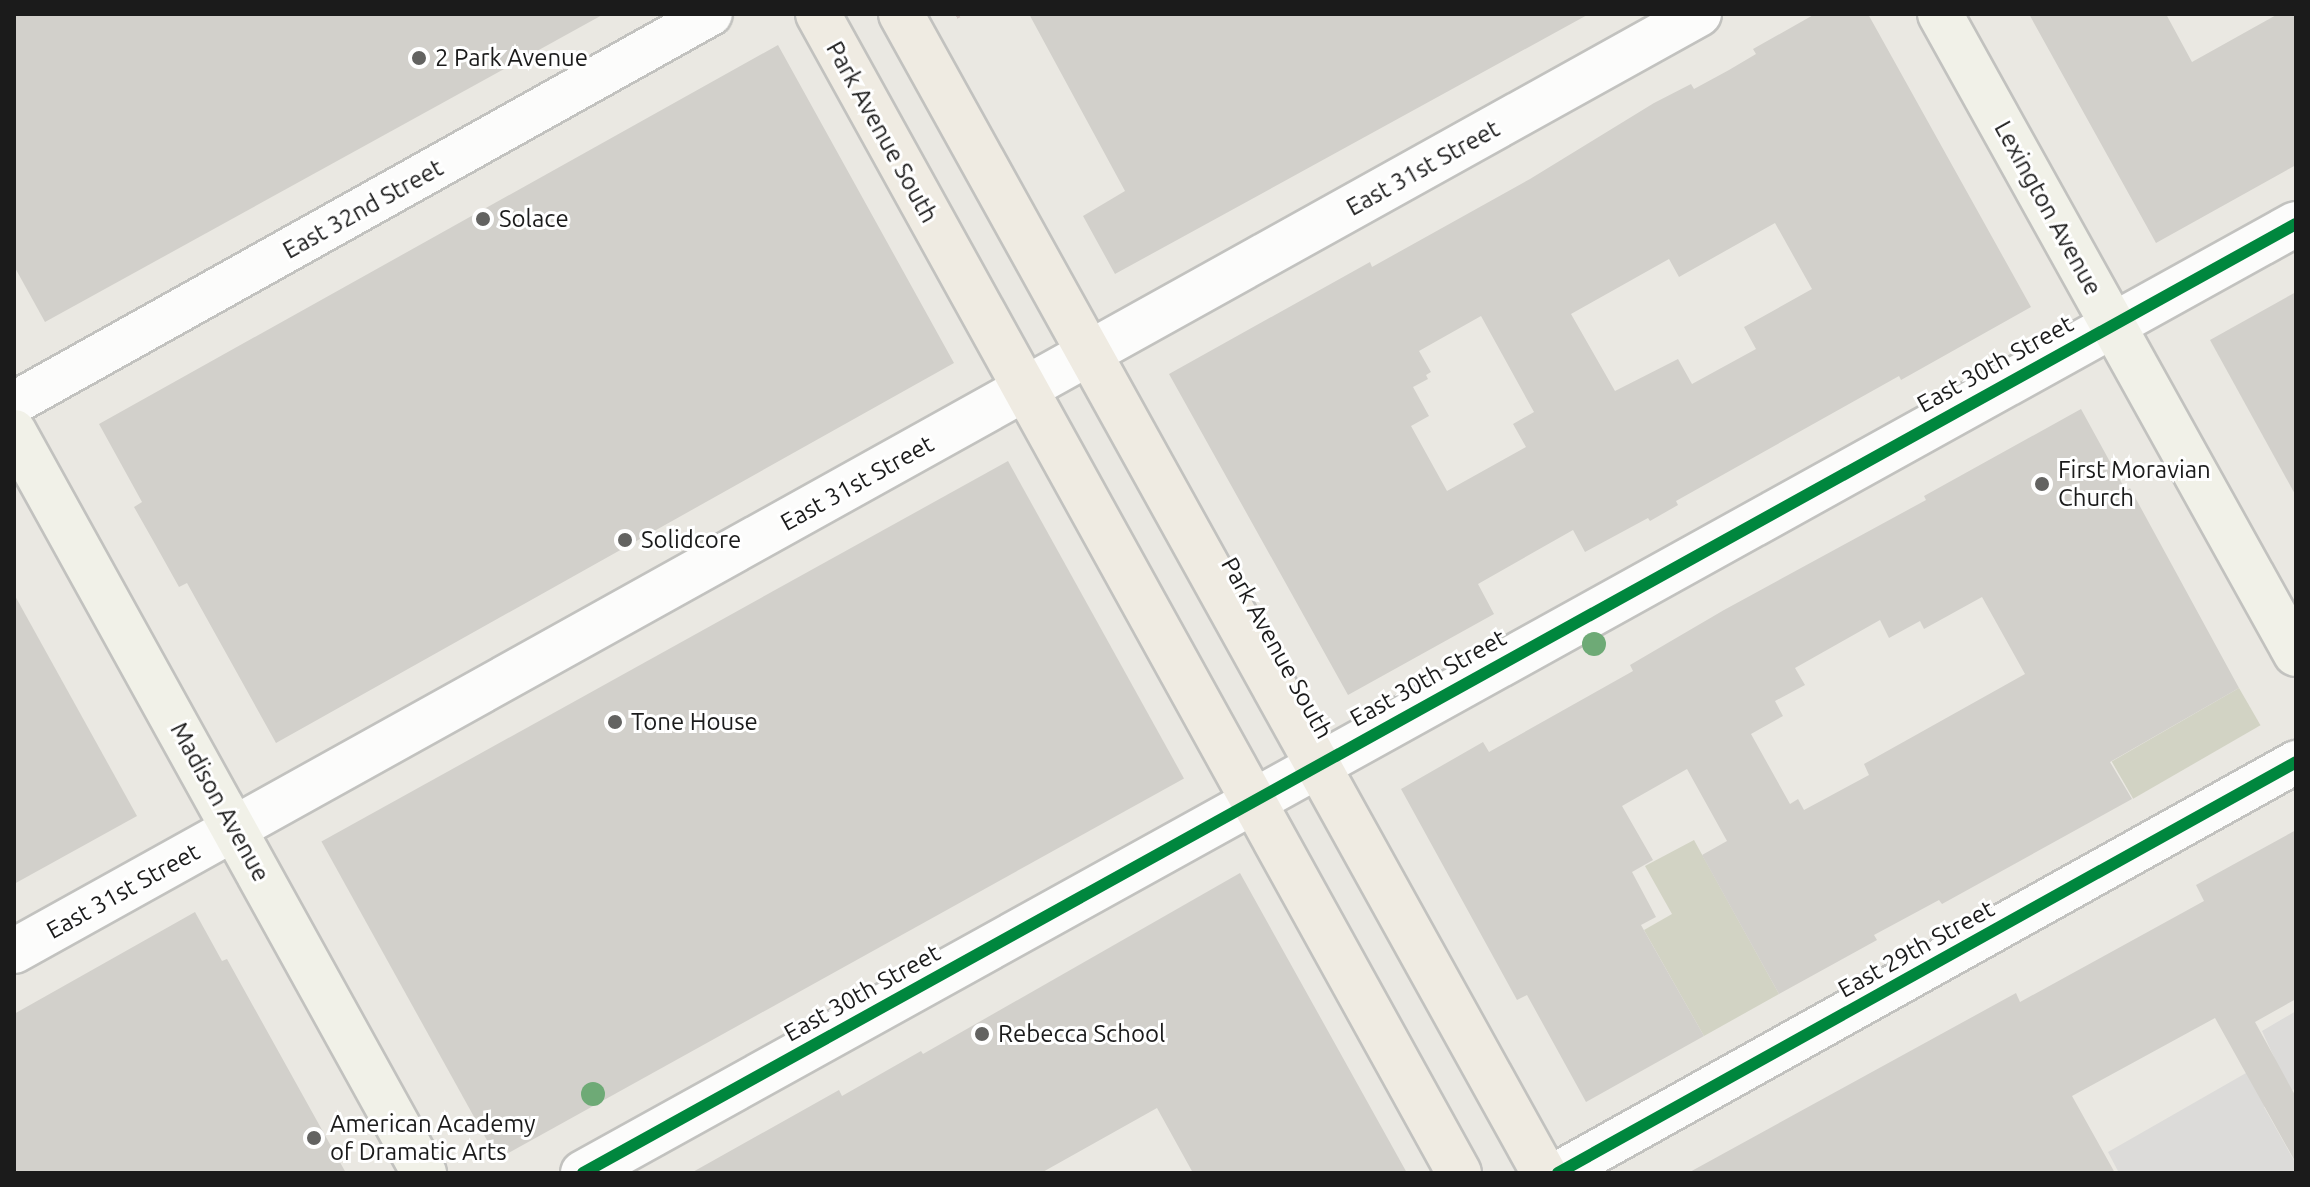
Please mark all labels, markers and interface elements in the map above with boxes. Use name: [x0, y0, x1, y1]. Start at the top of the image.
street label: Park Avenue South: [820, 36, 944, 228]
place label: 2 Park Avenue: [435, 44, 588, 72]
marker: 2 Park Avenue: [410, 49, 428, 67]
street label: East 31st Street: [1341, 114, 1505, 222]
street label: Lexington Avenue: [1988, 116, 2108, 300]
street label: East 32nd Street: [278, 153, 448, 265]
place label: Solace: [499, 205, 569, 233]
marker: Solace: [474, 210, 492, 228]
street label: East 30th Street: [1912, 309, 2078, 419]
street label: East 31st Street: [775, 429, 939, 537]
place label: First Moravian Church: [2058, 456, 2211, 512]
marker: First Moravian Church: [2033, 475, 2051, 493]
place label: Solidcore: [641, 526, 741, 554]
marker: Solidcore: [616, 531, 634, 549]
street label: Park Avenue South: [1215, 552, 1339, 744]
street label: East 30th Street: [1345, 623, 1511, 733]
place label: Tone House: [631, 708, 758, 736]
marker: Tone House: [606, 713, 624, 731]
street label: Madison Avenue: [164, 717, 276, 887]
street label: East 31st Street: [41, 837, 205, 945]
street label: East 29th Street: [1833, 894, 1999, 1004]
street label: East 30th Street: [779, 938, 945, 1048]
place label: Rebecca School: [998, 1020, 1165, 1048]
marker: Rebecca School: [973, 1025, 991, 1043]
place label: American Academy of Dramatic Arts: [330, 1110, 536, 1166]
marker: American Academy of Dramatic Arts: [305, 1129, 323, 1147]

